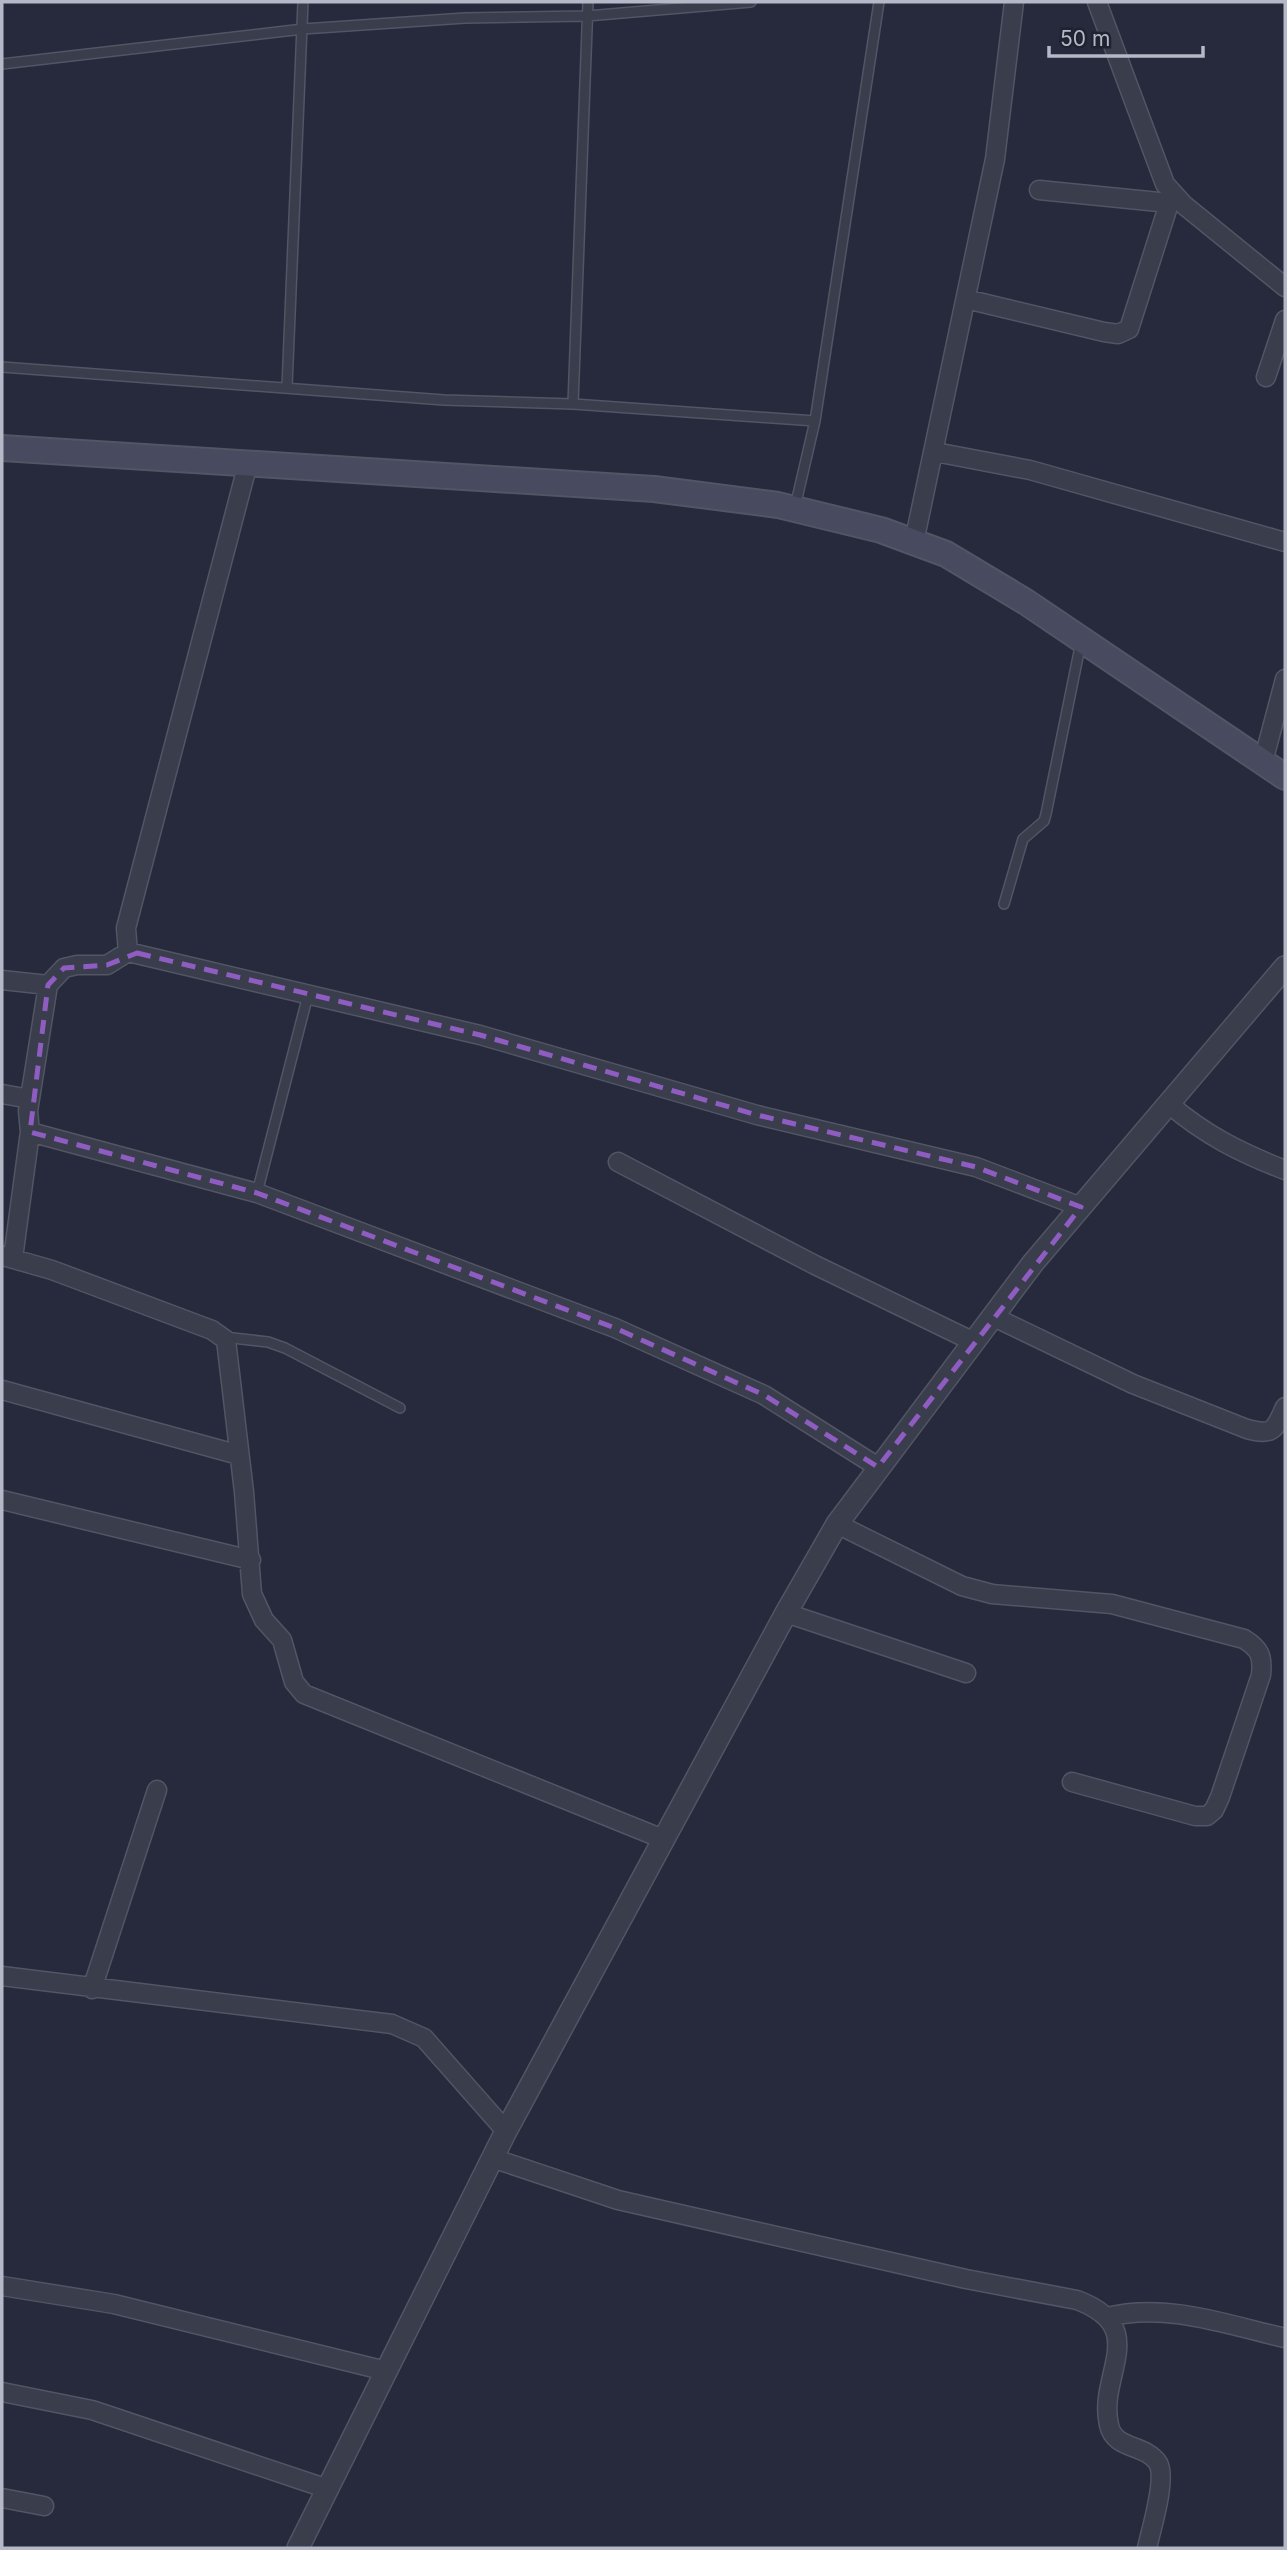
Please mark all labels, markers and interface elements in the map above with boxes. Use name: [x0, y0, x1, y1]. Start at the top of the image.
scale bar: [1049, 14, 1203, 58]
text: 50 m: [1060, 26, 1110, 51]

